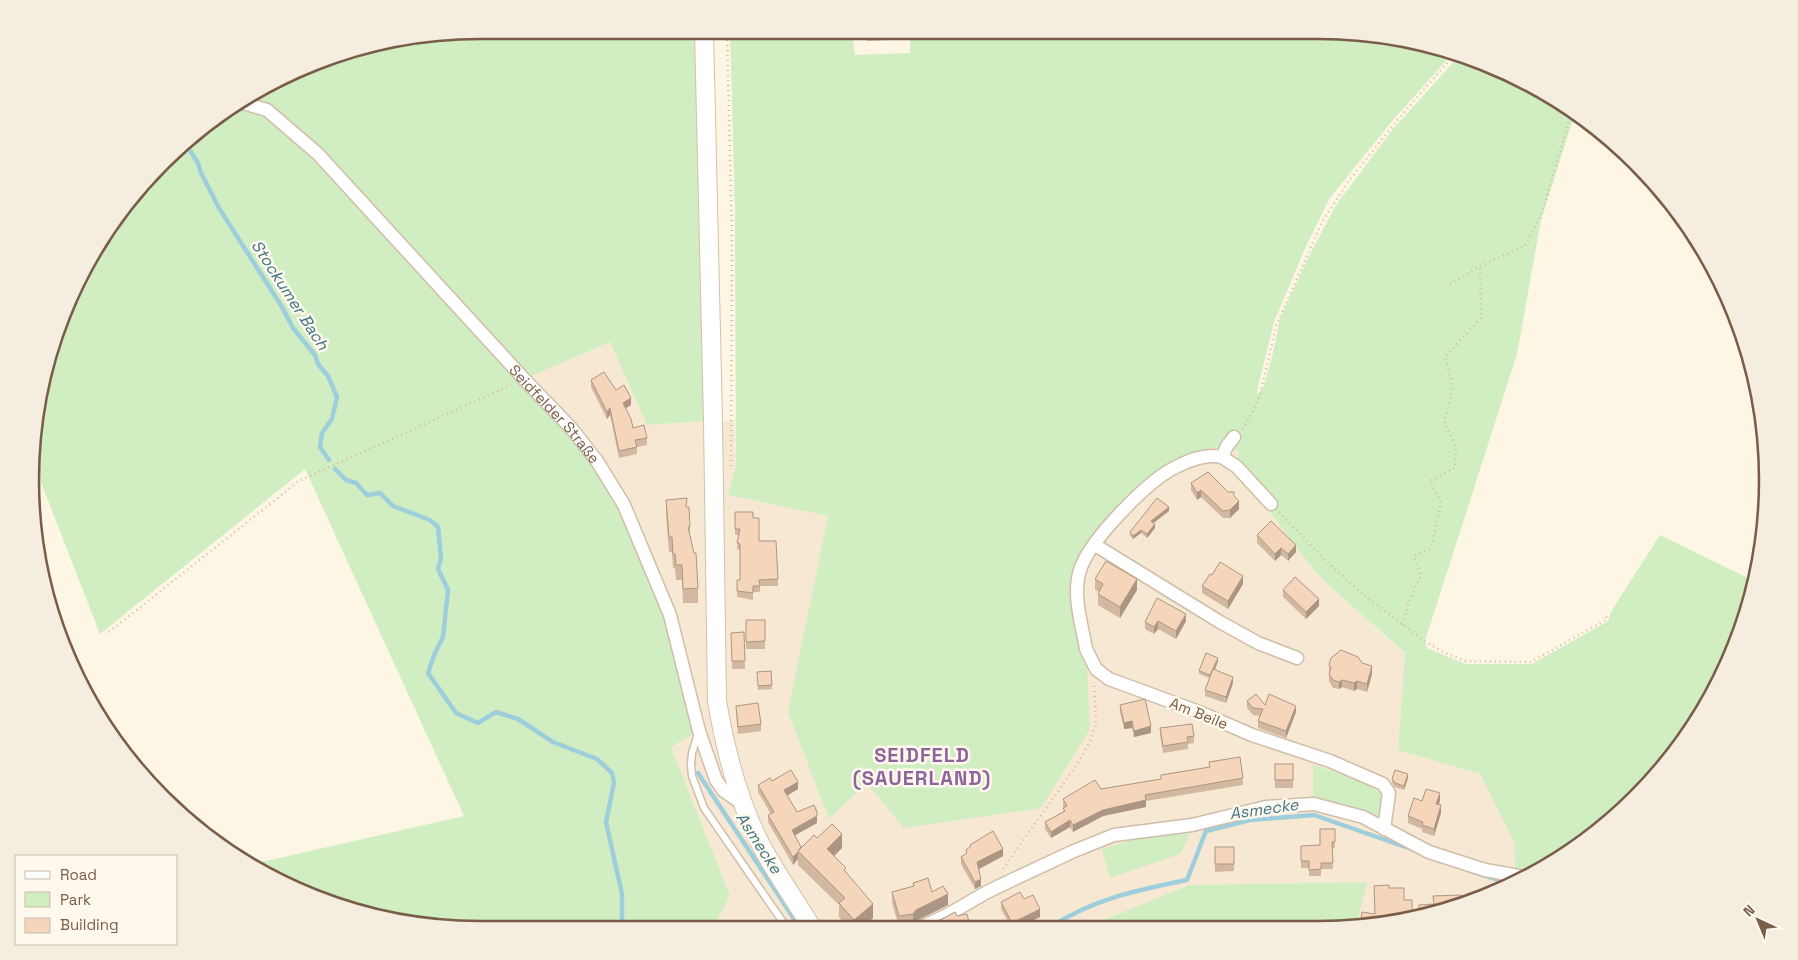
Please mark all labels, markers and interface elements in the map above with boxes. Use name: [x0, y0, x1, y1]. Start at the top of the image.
water label: Stockumer Bach: [247, 236, 334, 355]
street label: Seidfelder Straße: [506, 360, 605, 467]
street label: Am Beile: [1167, 693, 1231, 733]
district label: SEIDFELD (SAUERLAND): [853, 742, 991, 791]
water label: Asmecke: [1228, 794, 1300, 824]
water label: Asmecke: [731, 808, 787, 878]
legend: [15, 855, 178, 945]
text: Road: [60, 865, 97, 884]
text: Park: [60, 890, 91, 909]
north arrow: [1733, 895, 1783, 945]
text: N: [1739, 901, 1759, 920]
text: Building: [60, 915, 119, 934]

